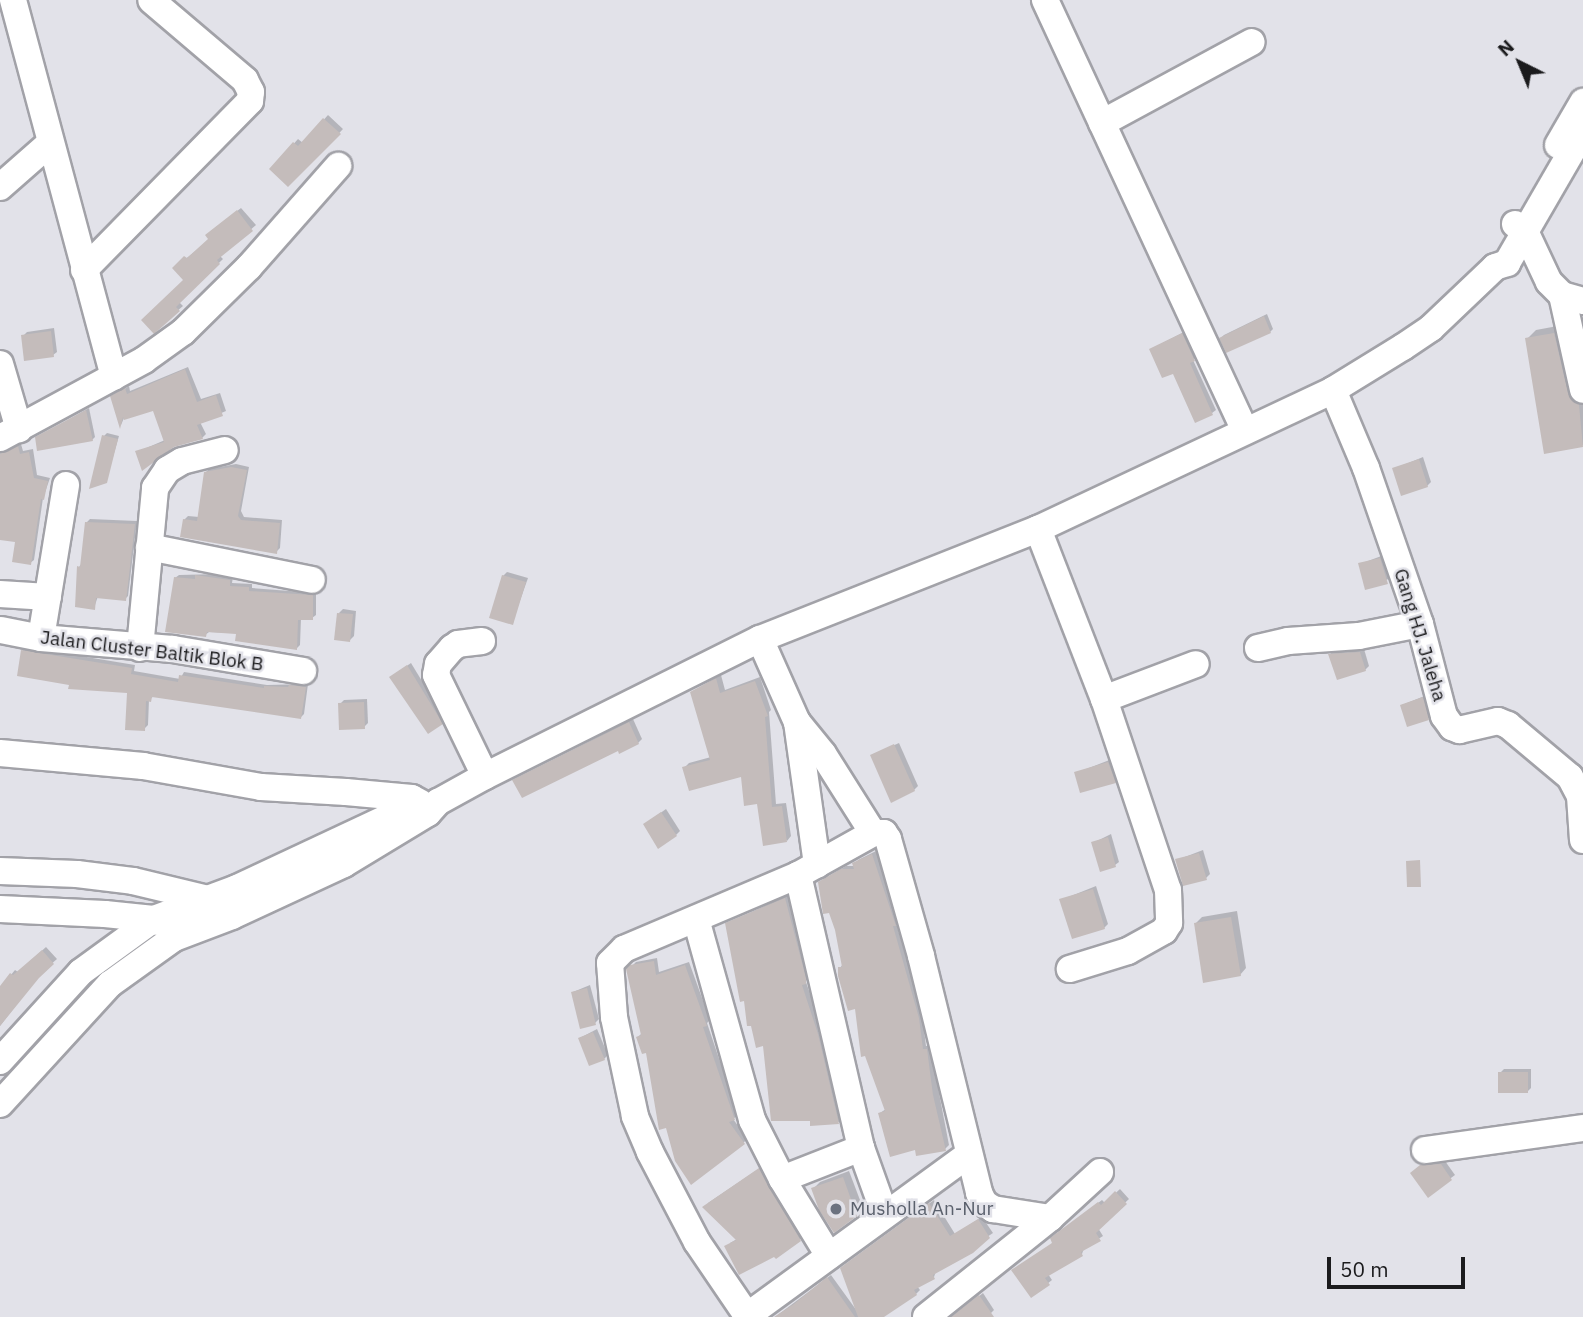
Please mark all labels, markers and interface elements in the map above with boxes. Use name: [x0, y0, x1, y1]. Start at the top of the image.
north arrow: [1485, 28, 1555, 98]
text: N: [1492, 34, 1519, 61]
street label: Gang HJ. Jaleha: [1389, 566, 1451, 704]
street label: Jalan Cluster Baltik Blok B: [39, 626, 265, 676]
place label: Musholla An-Nur: [850, 1198, 994, 1220]
marker: Musholla An-Nur: [828, 1201, 844, 1217]
scale bar: [1331, 1244, 1469, 1288]
text: 50 m: [1340, 1255, 1389, 1283]

